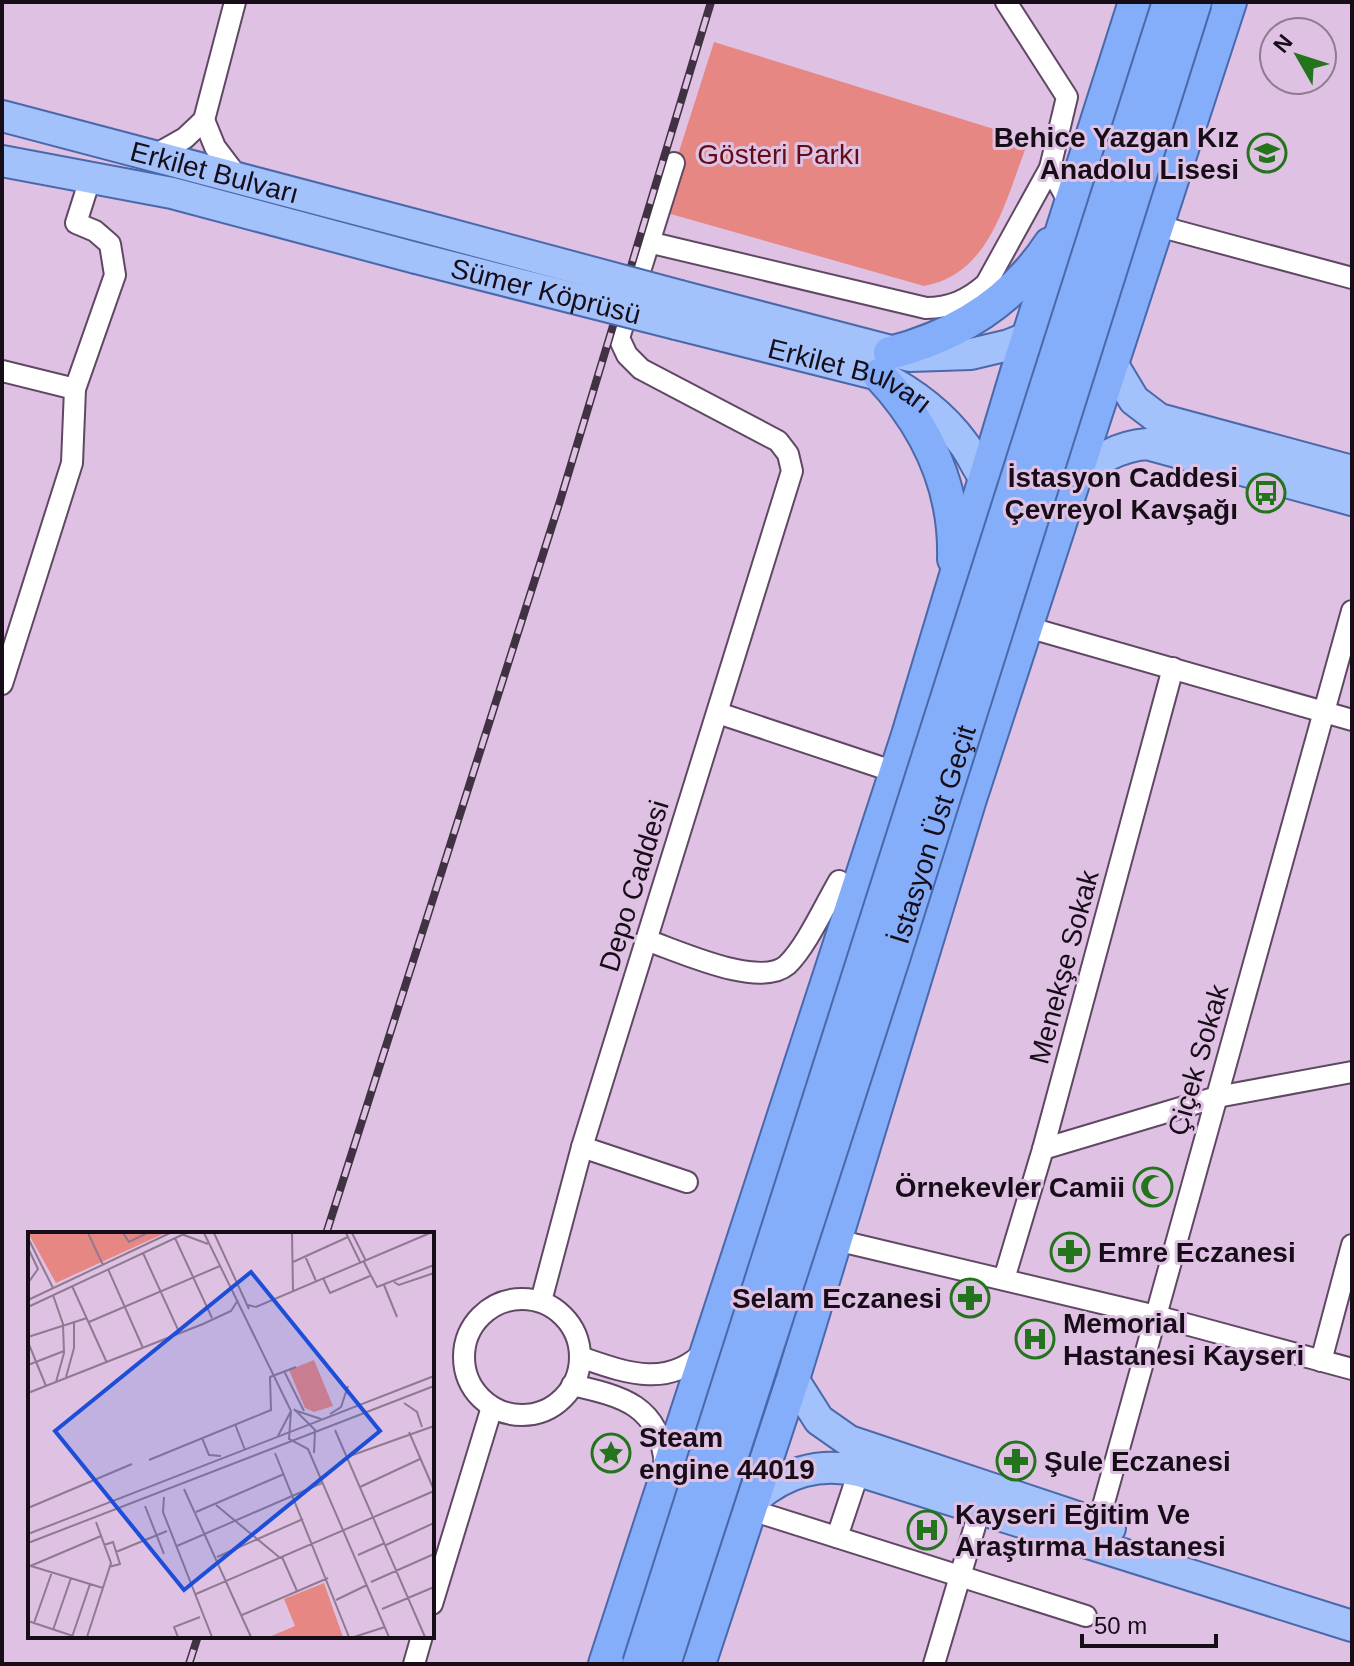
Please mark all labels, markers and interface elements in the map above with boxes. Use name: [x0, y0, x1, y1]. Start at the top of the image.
north arrow: [1258, 16, 1338, 96]
text: N: [1268, 30, 1298, 58]
place label: Behice Yazgan Kız Anadolu Lisesi: [994, 122, 1239, 185]
school or university icon: Behice Yazgan Kız Anadolu Lisesi: [1246, 132, 1288, 174]
street label: Erkilet Bulvarı: [127, 135, 302, 209]
park label: Gösteri Parkı: [697, 139, 861, 170]
street label: Sümer Köprüsü: [448, 252, 644, 330]
street label: Erkilet Bulvarı: [765, 332, 938, 419]
place label: İstasyon Caddesi Çevreyol Kavşağı: [1005, 462, 1238, 525]
bus stop icon: İstasyon Caddesi Çevreyol Kavşağı: [1245, 472, 1287, 514]
street label: İstasyon Üst Geçit: [883, 721, 981, 947]
street label: Depo Caddesi: [593, 797, 675, 975]
street label: Menekşe Sokak: [1023, 866, 1105, 1067]
street label: Çiçek Sokak: [1162, 980, 1235, 1139]
mosque icon: Örnekevler Camii: [1132, 1166, 1174, 1208]
place label: Örnekevler Camii: [895, 1172, 1125, 1203]
pharmacy icon: Emre Eczanesi: [1049, 1231, 1091, 1273]
inset map: [28, 1232, 434, 1638]
place label: Emre Eczanesi: [1098, 1237, 1296, 1268]
pharmacy icon: Selam Eczanesi: [949, 1277, 991, 1319]
place label: Selam Eczanesi: [732, 1283, 942, 1314]
place label: Memorial Hastanesi Kayseri: [1063, 1308, 1304, 1371]
hospital icon: Memorial Hastanesi Kayseri: [1014, 1318, 1056, 1360]
place label: Steam engine 44019: [639, 1422, 815, 1485]
place icon: Steam engine 44019: [590, 1432, 632, 1474]
pharmacy icon: Şule Eczanesi: [995, 1440, 1037, 1482]
place label: Şule Eczanesi: [1044, 1446, 1231, 1477]
place label: Kayseri Eğitim Ve Araştırma Hastanesi: [955, 1499, 1226, 1562]
hospital icon: Kayseri Eğitim Ve Araştırma Hastanesi: [906, 1509, 948, 1551]
scale bar: [1082, 1598, 1216, 1648]
text: 50 m: [1094, 1612, 1147, 1639]

